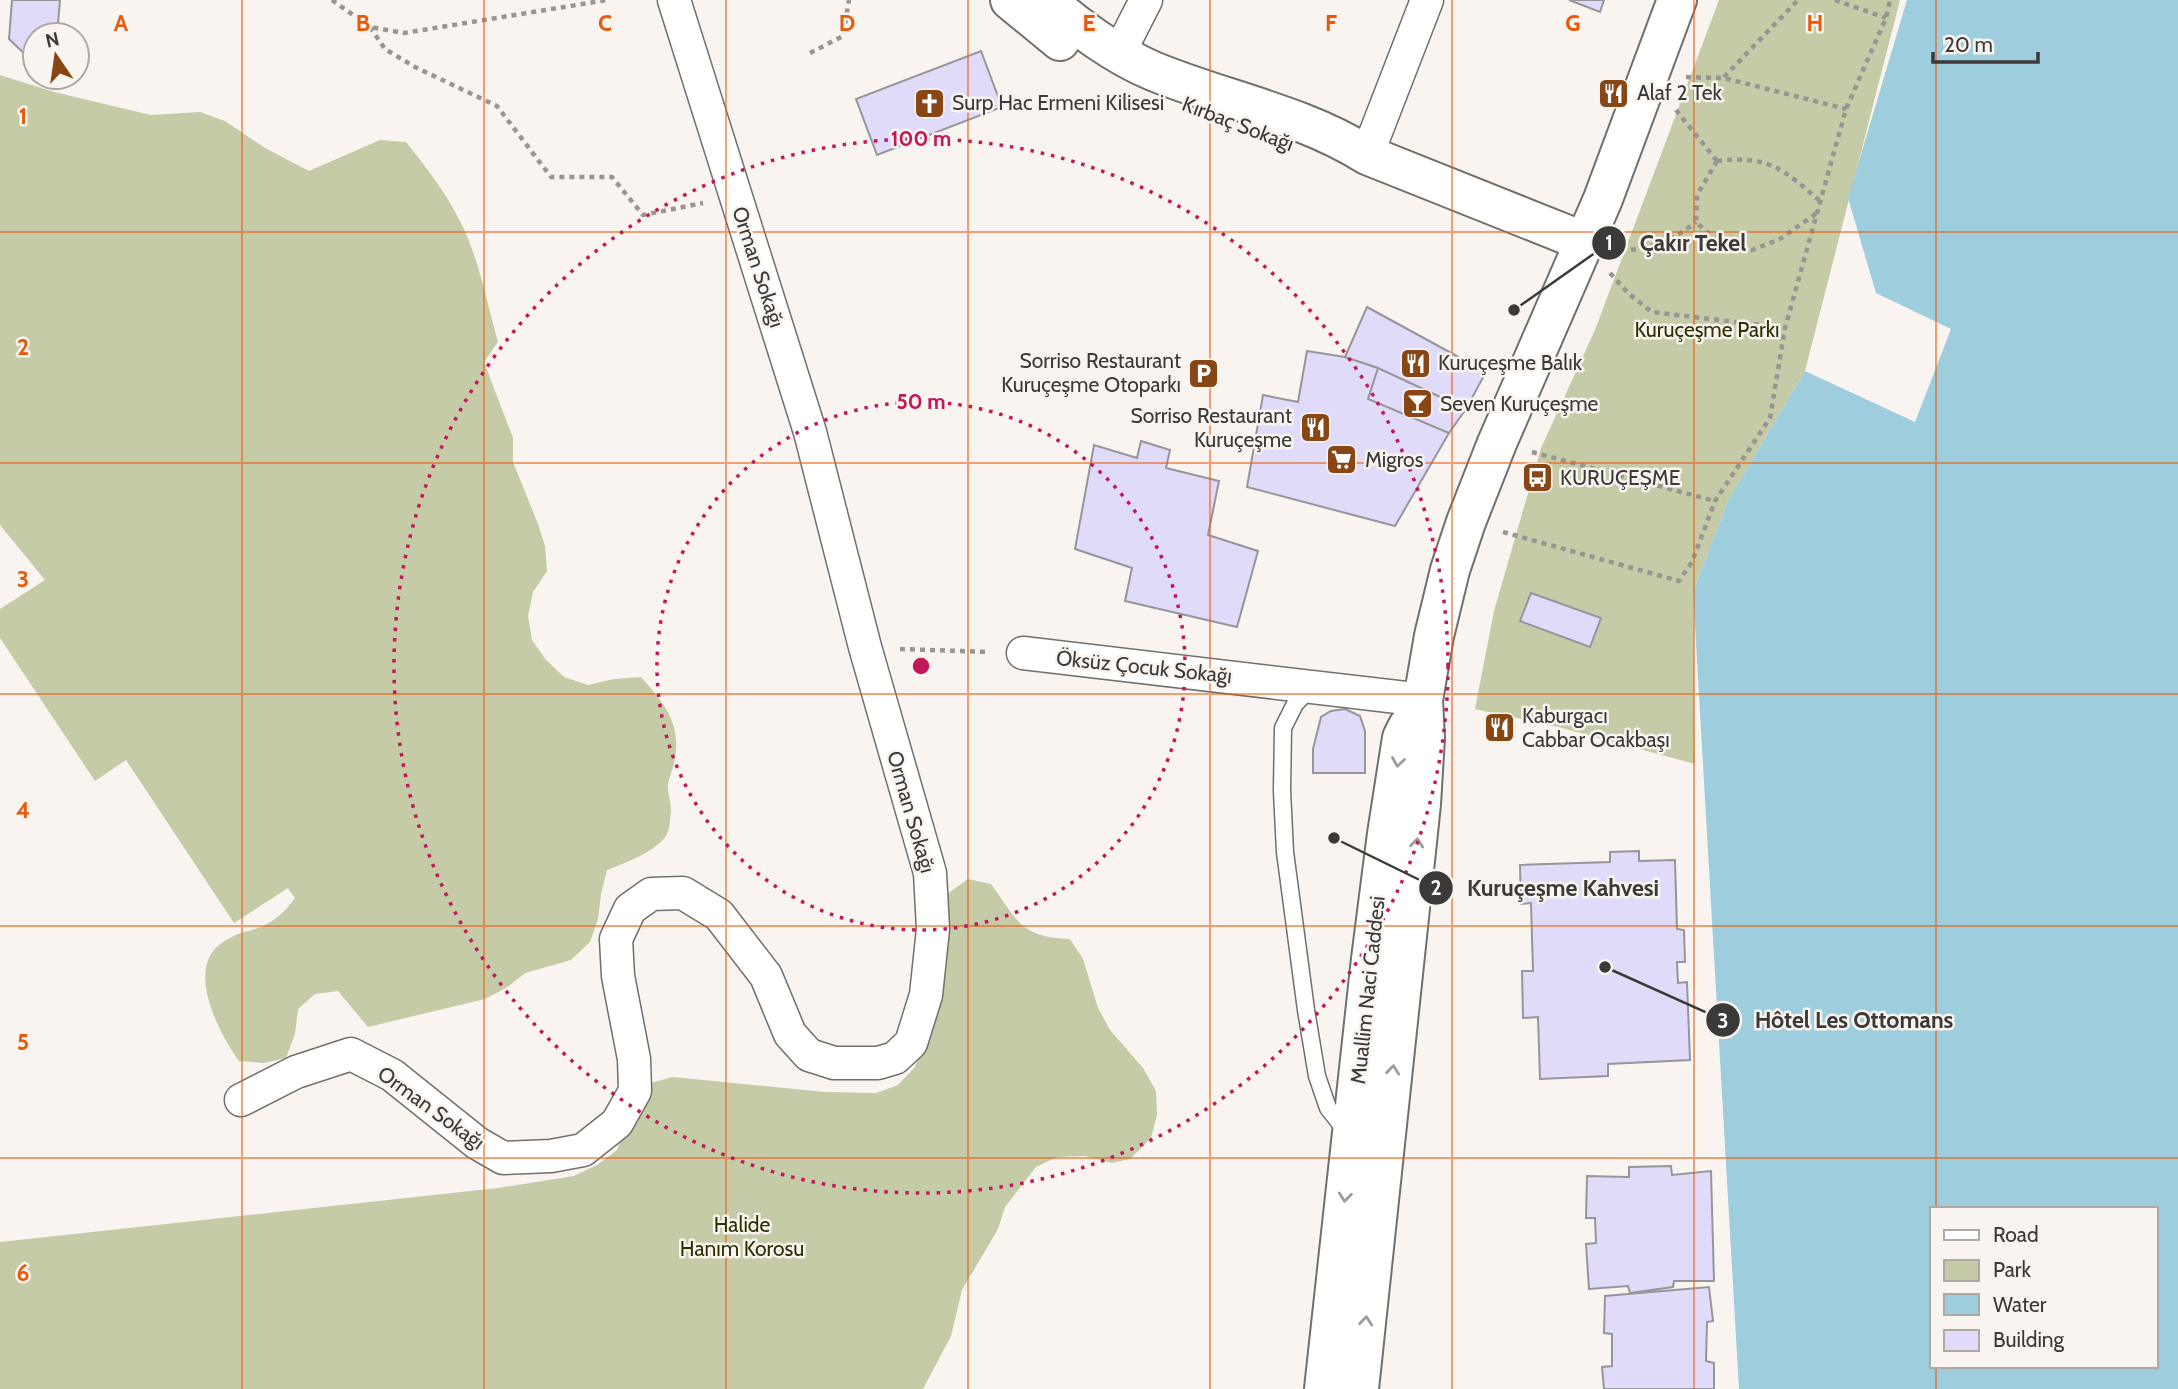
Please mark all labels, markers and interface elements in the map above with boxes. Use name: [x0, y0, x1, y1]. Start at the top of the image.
text: A: [114, 9, 129, 37]
text: B: [356, 9, 370, 37]
text: C: [598, 9, 612, 37]
text: D: [839, 9, 855, 37]
text: E: [1082, 9, 1096, 37]
text: F: [1325, 9, 1337, 37]
text: G: [1565, 9, 1581, 37]
text: H: [1807, 9, 1823, 37]
north arrow: [21, 21, 91, 91]
scale bar: [1933, 21, 2038, 65]
text: N: [43, 27, 61, 53]
text: 20 m: [1944, 32, 1993, 57]
restaurant icon: Alaf 2 Tek: [1597, 76, 1631, 110]
place label: Alaf 2 Tek: [1637, 80, 1722, 105]
church icon: Surp Hac Ermeni Kilisesi: [912, 86, 946, 120]
place label: Surp Hac Ermeni Kilisesi: [952, 90, 1164, 115]
street label: Kırbaç Sokağı: [1179, 91, 1298, 156]
text: 1: [19, 102, 27, 130]
text: 100 m: [891, 126, 951, 151]
street label: Orman Sokağı: [727, 203, 790, 330]
callout: Çakır Tekel: [1591, 221, 1760, 265]
text: Çakır Tekel: [1640, 229, 1746, 257]
text: 1: [1605, 230, 1613, 255]
park label: Kuruçeşme Parkı: [1634, 317, 1780, 342]
text: 2: [17, 333, 29, 361]
restaurant icon: Kuruçeşme Balık: [1398, 346, 1432, 380]
place label: Sorriso Restaurant Kuruçeşme Otoparkı: [1001, 348, 1181, 397]
place label: Kuruçeşme Balık: [1438, 350, 1583, 375]
parking icon: Sorriso Restaurant Kuruçeşme Otoparkı: [1187, 356, 1221, 390]
bar icon: Seven Kuruçeşme: [1400, 387, 1434, 421]
text: 50 m: [896, 389, 946, 414]
place label: Seven Kuruçeşme: [1440, 391, 1599, 416]
place label: Sorriso Restaurant Kuruçeşme: [1130, 403, 1292, 452]
restaurant icon: Sorriso Restaurant Kuruçeşme: [1298, 411, 1332, 445]
supermarket icon: Migros: [1325, 443, 1359, 477]
place label: Migros: [1365, 447, 1424, 472]
bus stop icon: KURUÇEŞME: [1520, 461, 1554, 495]
place label: KURUÇEŞME: [1560, 465, 1680, 490]
text: 3: [17, 565, 29, 593]
street label: Öksüz Çocuk Sokağı: [1055, 645, 1233, 688]
centre of rings: [909, 654, 933, 678]
place label: Kaburgacı Cabbar Ocakbaşı: [1522, 703, 1670, 752]
restaurant icon: Kaburgacı Cabbar Ocakbaşı: [1482, 711, 1516, 745]
street label: Orman Sokağı: [882, 748, 941, 876]
one-way arrow: [1391, 757, 1406, 768]
text: 4: [16, 796, 30, 824]
one-way arrow: [1409, 838, 1424, 849]
callout: Kuruçeşme Kahvesi: [1418, 866, 1673, 910]
text: Kuruçeşme Kahvesi: [1467, 874, 1659, 902]
text: 2: [1430, 875, 1442, 900]
street label: Muallim Naci Caddesi: [1345, 895, 1390, 1085]
callout: Hôtel Les Ottomans: [1706, 998, 1968, 1042]
text: Hôtel Les Ottomans: [1755, 1006, 1954, 1034]
text: 3: [1717, 1008, 1729, 1033]
text: 5: [17, 1028, 29, 1056]
street label: Orman Sokağı: [373, 1061, 490, 1155]
one-way arrow: [1385, 1064, 1400, 1075]
one-way arrow: [1338, 1191, 1353, 1202]
legend: [1930, 1207, 2157, 1368]
park label: Halide Hanım Korosu: [680, 1212, 804, 1261]
text: Road: [1993, 1222, 2039, 1247]
text: Park: [1993, 1257, 2031, 1282]
text: 6: [17, 1259, 29, 1287]
text: Water: [1993, 1292, 2047, 1317]
one-way arrow: [1358, 1315, 1373, 1326]
text: Building: [1993, 1327, 2065, 1352]

